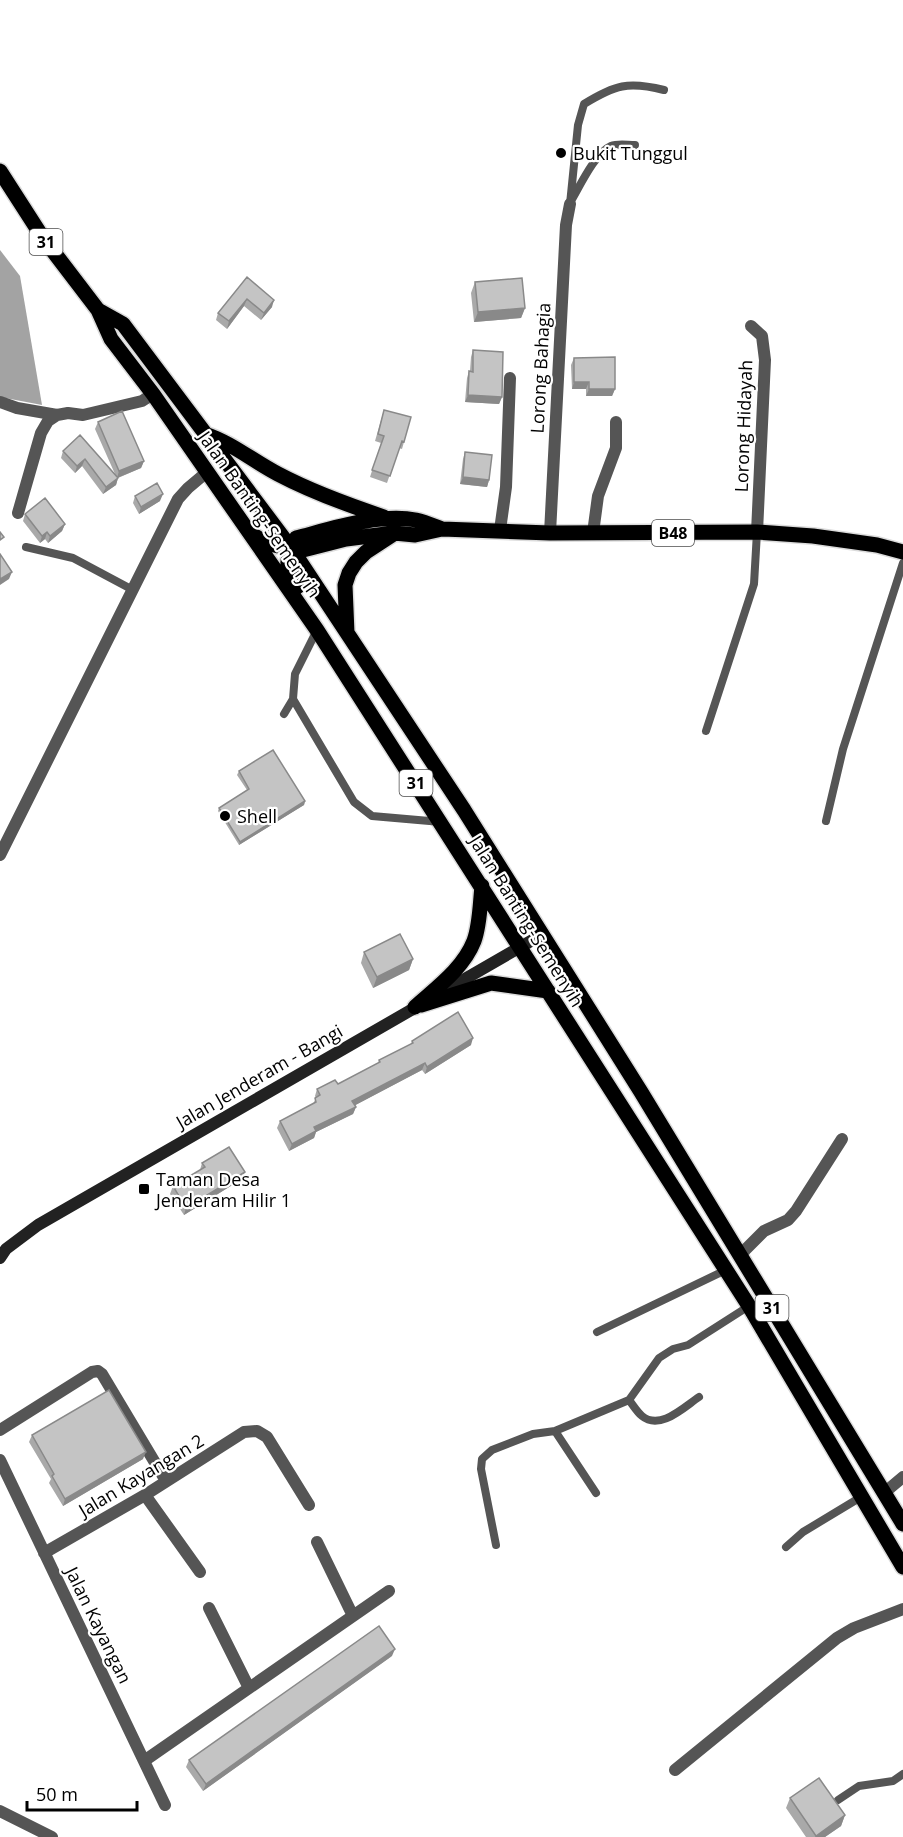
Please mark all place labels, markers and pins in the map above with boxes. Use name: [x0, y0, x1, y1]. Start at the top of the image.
place label: Bukit Tunggul: [573, 141, 688, 165]
marker: Bukit Tunggul: [554, 146, 568, 160]
place label: Shell: [237, 804, 277, 828]
marker: Shell: [218, 809, 232, 823]
place label: Taman Desa Jenderam Hilir 1: [154, 1167, 291, 1212]
marker: Taman Desa Jenderam Hilir 1: [137, 1182, 151, 1196]

